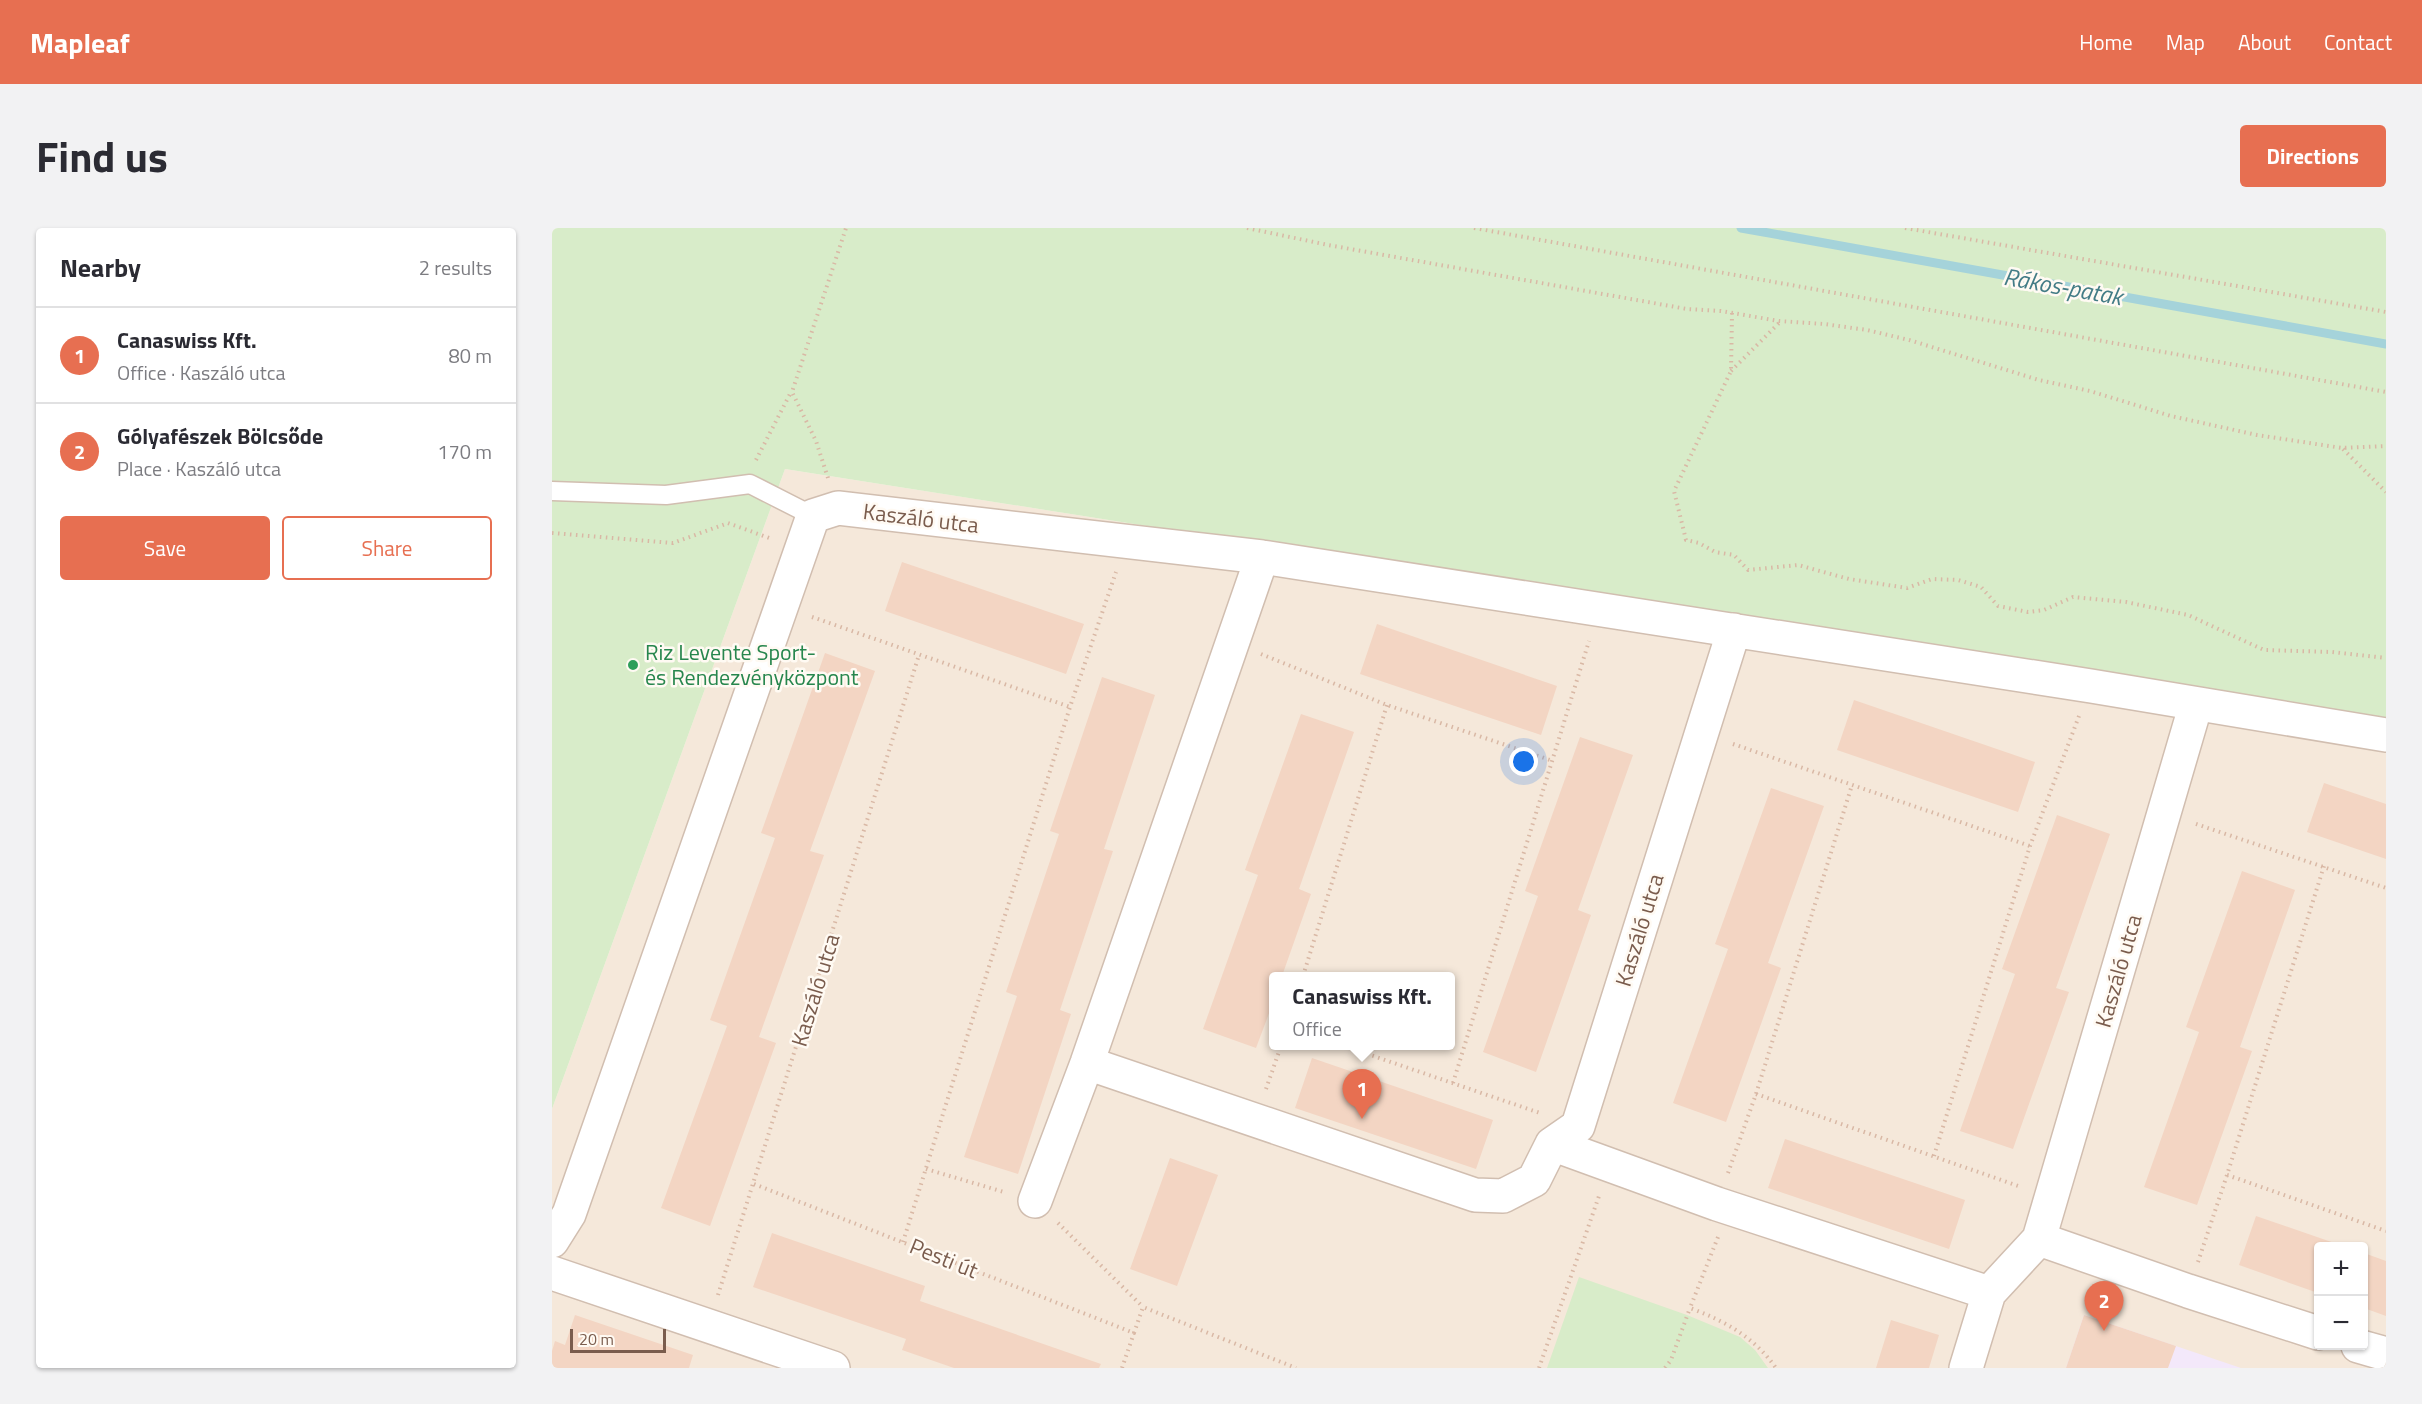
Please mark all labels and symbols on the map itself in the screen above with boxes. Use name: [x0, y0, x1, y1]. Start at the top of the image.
water label: Rákos-patak: [2001, 258, 2128, 315]
street label: Kaszáló utca: [861, 494, 981, 542]
place label: Riz Levente Sport- és Rendezvényközpont: [645, 635, 859, 694]
marker: Riz Levente Sport- és Rendezvényközpont: [626, 658, 640, 672]
your location: [1509, 747, 1538, 776]
street label: Kaszáló utca: [1606, 869, 1672, 991]
street label: Kaszáló utca: [2086, 910, 2150, 1032]
street label: Kaszáló utca: [782, 929, 848, 1051]
pin: 1: [1342, 1070, 1382, 1119]
street label: Pesti út: [905, 1229, 984, 1287]
pin: 2: [2084, 1282, 2124, 1331]
scale bar: [570, 1326, 666, 1354]

